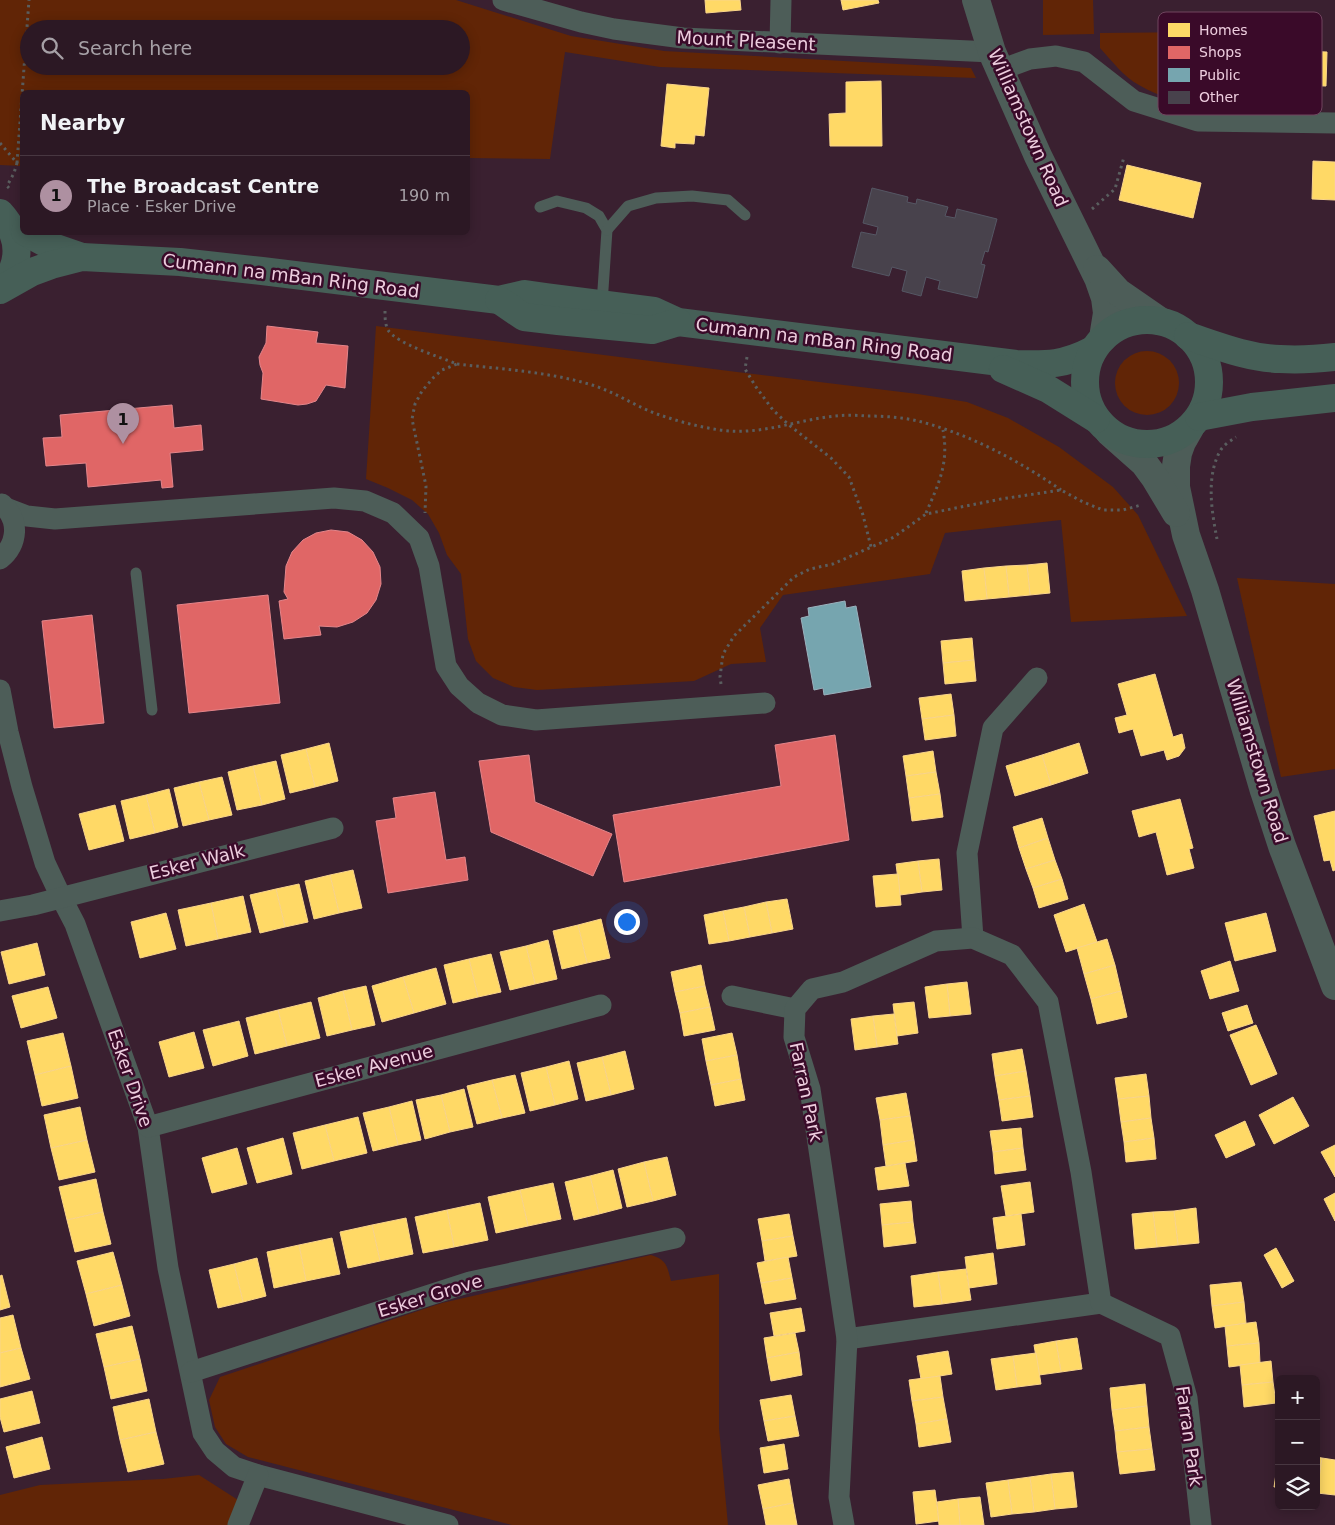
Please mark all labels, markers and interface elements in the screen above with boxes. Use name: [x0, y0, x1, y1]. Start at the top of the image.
legend: [1158, 12, 1322, 115]
search box: [20, 20, 470, 75]
text: Homes: [1199, 22, 1248, 38]
street label: Mount Pleasent: [676, 26, 816, 55]
icon: search: [38, 34, 66, 62]
text: Search here: [78, 37, 192, 59]
text: Shops: [1199, 44, 1242, 60]
street label: Williamstown Road: [984, 46, 1073, 210]
text: Public: [1199, 67, 1240, 83]
text: Other: [1199, 89, 1239, 105]
text: Nearby: [40, 111, 125, 135]
text: The Broadcast Centre: [87, 175, 319, 197]
text: 1: [50, 186, 62, 205]
text: 190 m: [399, 186, 450, 205]
text: Place · Esker Drive: [87, 197, 236, 216]
street label: Cumann na mBan Ring Road: [161, 249, 421, 302]
street label: Cumann na mBan Ring Road: [694, 313, 954, 366]
pin: 1: [107, 403, 139, 444]
street label: Williamstown Road: [1223, 676, 1292, 845]
street label: Esker Walk: [147, 839, 247, 884]
your location: [614, 909, 640, 935]
street label: Esker Drive: [104, 1026, 157, 1130]
street label: Esker Avenue: [312, 1040, 435, 1091]
street label: Farran Park: [786, 1040, 827, 1144]
street label: Esker Grove: [375, 1270, 485, 1321]
map controls: [1275, 1375, 1320, 1510]
button: +: [1275, 1375, 1320, 1420]
street label: Farran Park: [1172, 1384, 1207, 1488]
button: −: [1275, 1420, 1320, 1465]
button: layers: [1275, 1465, 1320, 1510]

